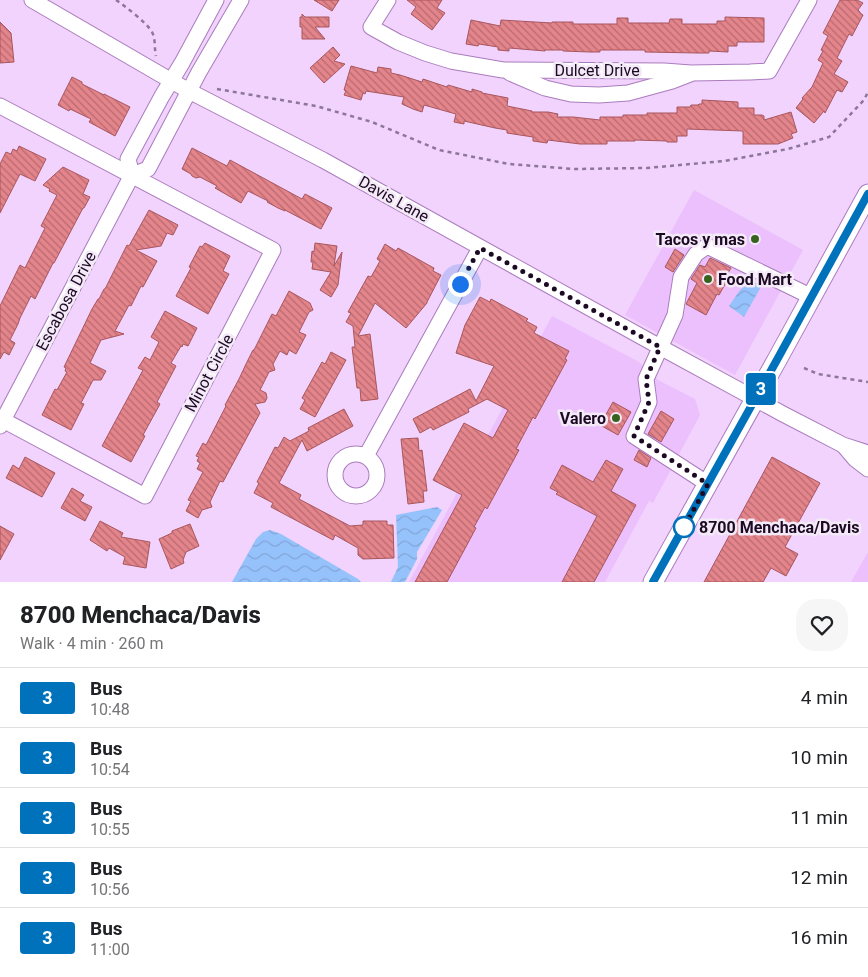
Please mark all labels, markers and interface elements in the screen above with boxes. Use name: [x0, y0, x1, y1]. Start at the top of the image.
street label: Dulcet Drive: [554, 61, 640, 80]
street label: Davis Lane: [355, 172, 433, 226]
place label: Tacos y mas: [655, 230, 745, 249]
marker: Tacos y mas: [749, 233, 761, 245]
street label: Escabosa Drive: [32, 248, 100, 354]
place label: Food Mart: [718, 270, 792, 289]
your location: [448, 272, 473, 297]
marker: Food Mart: [702, 273, 714, 285]
street label: Minot Circle: [181, 331, 237, 415]
line badge: 3: [745, 373, 777, 405]
text: 3: [756, 378, 766, 399]
place label: Valero: [560, 409, 606, 428]
marker: Valero: [610, 412, 622, 424]
marker: 8700 Menchaca/Davis: [673, 516, 695, 538]
place label: 8700 Menchaca/Davis: [699, 518, 859, 537]
button: heart: [796, 599, 848, 651]
text: 8700 Menchaca/Davis: [20, 601, 261, 629]
text: Walk · 4 min · 260 m: [20, 634, 164, 653]
text: Bus: [90, 677, 123, 700]
text: 4 min: [801, 686, 848, 709]
text: 3: [42, 687, 53, 708]
text: 10:48: [90, 700, 130, 719]
text: Bus: [90, 737, 123, 760]
text: 10 min: [790, 746, 848, 769]
text: 3: [42, 747, 53, 768]
text: 10:54: [90, 760, 130, 779]
text: Bus: [90, 797, 123, 820]
text: 11 min: [790, 806, 848, 829]
text: 3: [42, 807, 53, 828]
text: 10:55: [90, 820, 130, 839]
text: Bus: [90, 857, 123, 880]
text: 12 min: [790, 866, 848, 889]
text: 3: [42, 867, 53, 888]
text: 10:56: [90, 880, 130, 899]
text: Bus: [90, 917, 123, 940]
text: 16 min: [790, 926, 848, 949]
text: 3: [42, 927, 53, 948]
text: 11:00: [90, 940, 130, 959]

